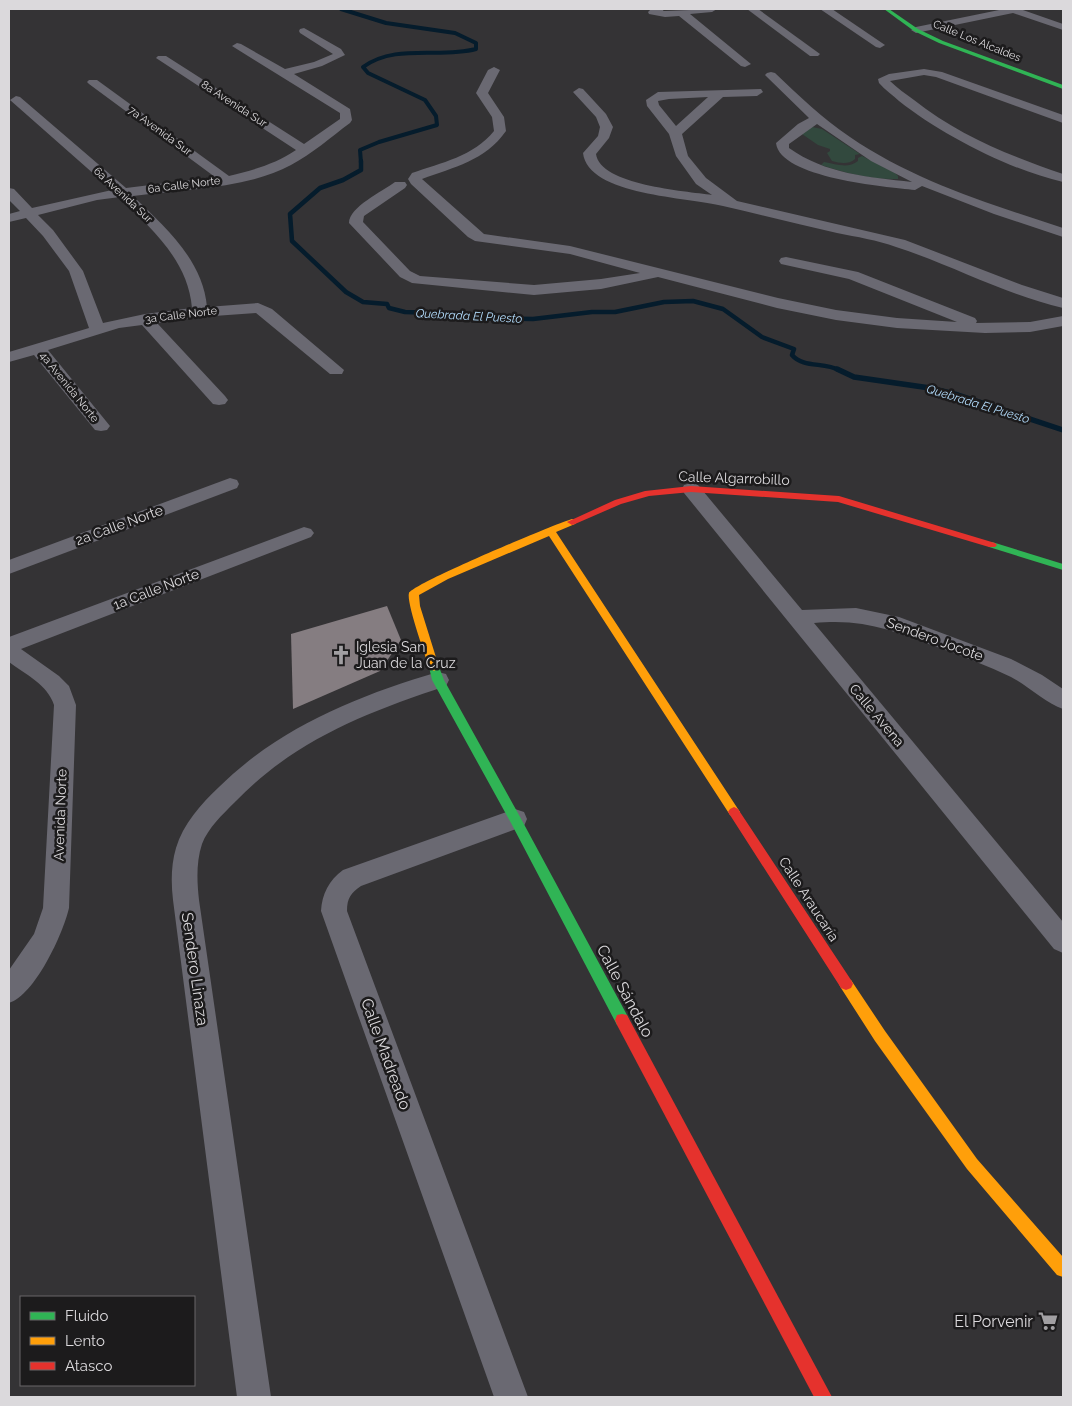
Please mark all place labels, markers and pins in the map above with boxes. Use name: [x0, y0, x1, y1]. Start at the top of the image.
place label: Iglesia San Juan de la Cruz: [356, 639, 456, 671]
church icon: Iglesia San Juan de la Cruz: [330, 644, 352, 666]
supermarket icon: El Porvenir: [1037, 1310, 1059, 1332]
place label: El Porvenir: [954, 1312, 1033, 1331]

